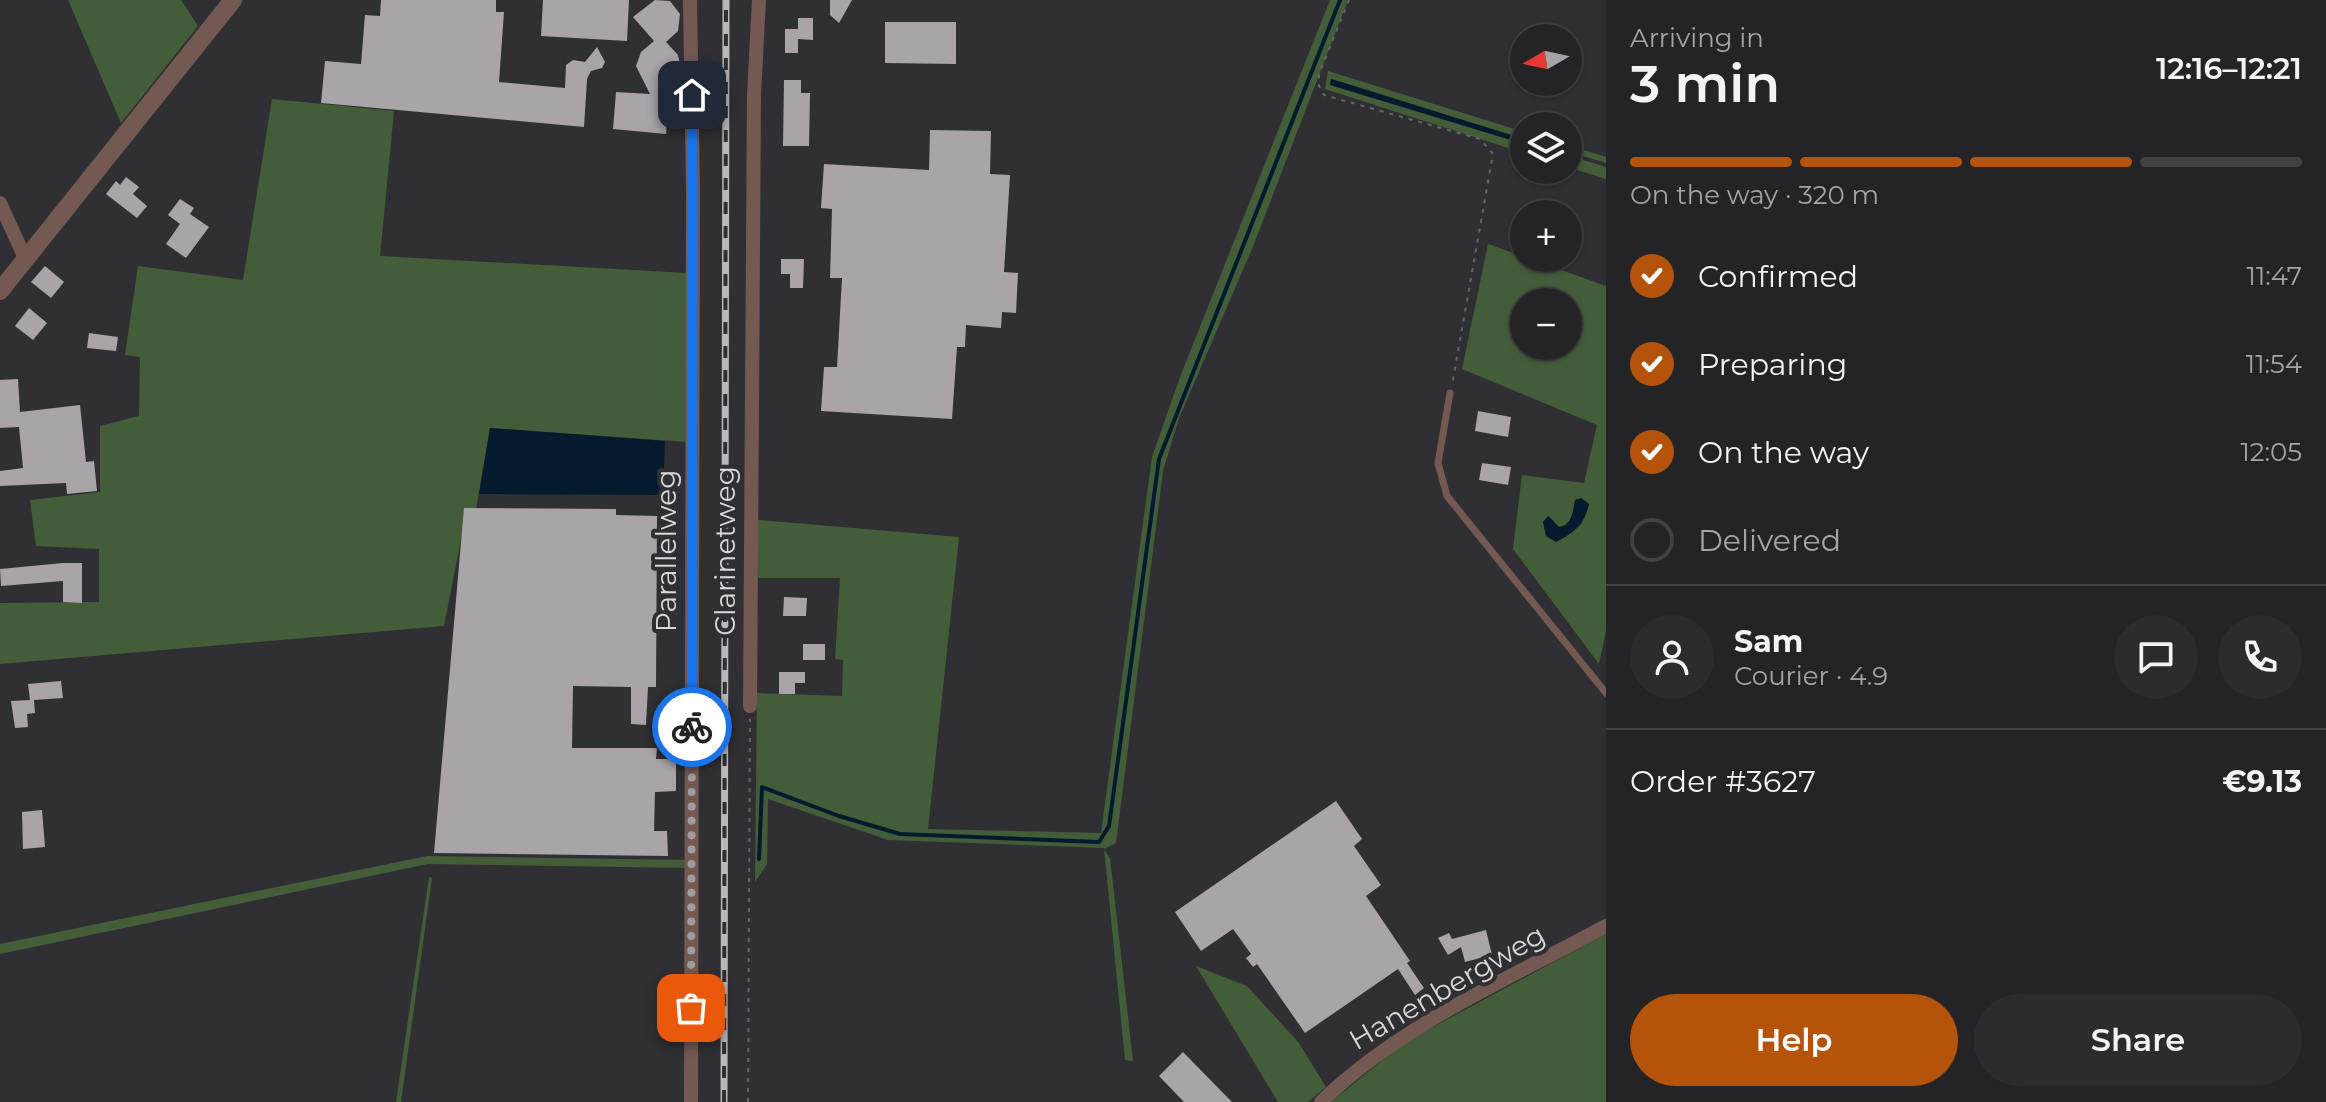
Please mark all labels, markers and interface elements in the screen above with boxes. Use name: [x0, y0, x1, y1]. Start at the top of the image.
text: Arriving in: [1630, 22, 1764, 54]
north arrow: [1510, 24, 1582, 96]
map controls: [1510, 24, 1582, 360]
text: 12:16–12:21: [2156, 50, 2302, 87]
text: 3 min: [1630, 52, 1780, 115]
pin: [658, 61, 726, 129]
icon: home: [670, 73, 714, 117]
button: layers: [1510, 112, 1582, 184]
text: On the way · 320 m: [1630, 179, 1879, 211]
button: +: [1510, 200, 1582, 272]
icon: check: [1630, 254, 1674, 298]
text: Confirmed: [1698, 258, 1858, 295]
text: 11:47: [2247, 260, 2302, 292]
button: −: [1510, 288, 1582, 360]
icon: check: [1630, 342, 1674, 386]
text: Preparing: [1698, 346, 1847, 383]
text: 11:54: [2246, 348, 2302, 380]
icon: check: [1630, 430, 1674, 474]
text: On the way: [1698, 434, 1869, 471]
text: 12:05: [2240, 436, 2302, 468]
street label: Clarinetweg: [708, 466, 742, 636]
street label: Parallelweg: [649, 470, 683, 632]
text: Delivered: [1698, 522, 1841, 559]
button: person: [1630, 615, 1714, 699]
button: chat: [2114, 615, 2198, 699]
button: phone: [2218, 615, 2302, 699]
text: Sam: [1734, 623, 1803, 660]
text: Courier · 4.9: [1734, 660, 1888, 692]
courier: [652, 687, 732, 767]
icon: bike: [670, 705, 714, 749]
text: Order #3627: [1630, 763, 1816, 800]
text: €9.13: [2222, 763, 2302, 800]
street label: Hanenbergweg: [1343, 917, 1551, 1057]
pin: [657, 974, 725, 1042]
icon: bag: [669, 986, 713, 1030]
button: Help: [1630, 994, 1958, 1086]
button: Share: [1974, 994, 2302, 1086]

